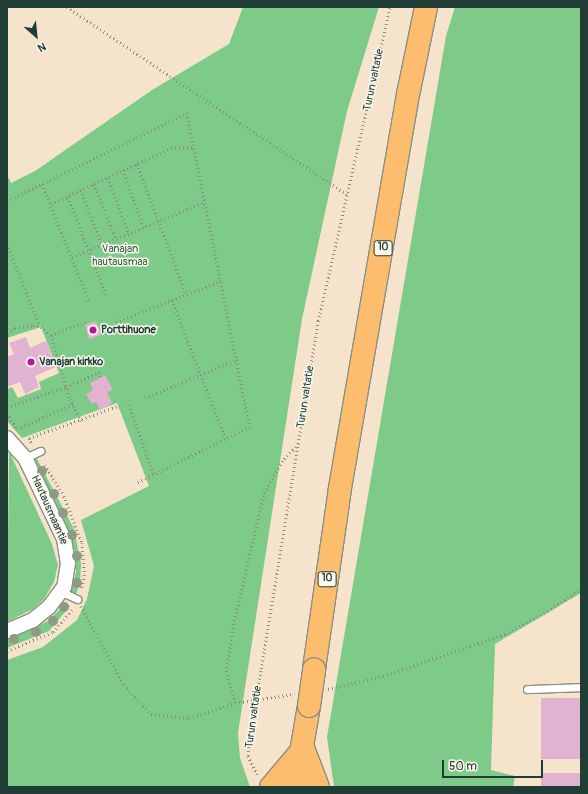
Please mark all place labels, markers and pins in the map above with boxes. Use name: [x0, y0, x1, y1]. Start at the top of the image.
place label: Porttihuone: [101, 323, 156, 337]
marker: Porttihuone: [88, 325, 98, 335]
place label: Vanajan kirkko: [39, 355, 103, 369]
marker: Vanajan kirkko: [26, 357, 36, 367]

